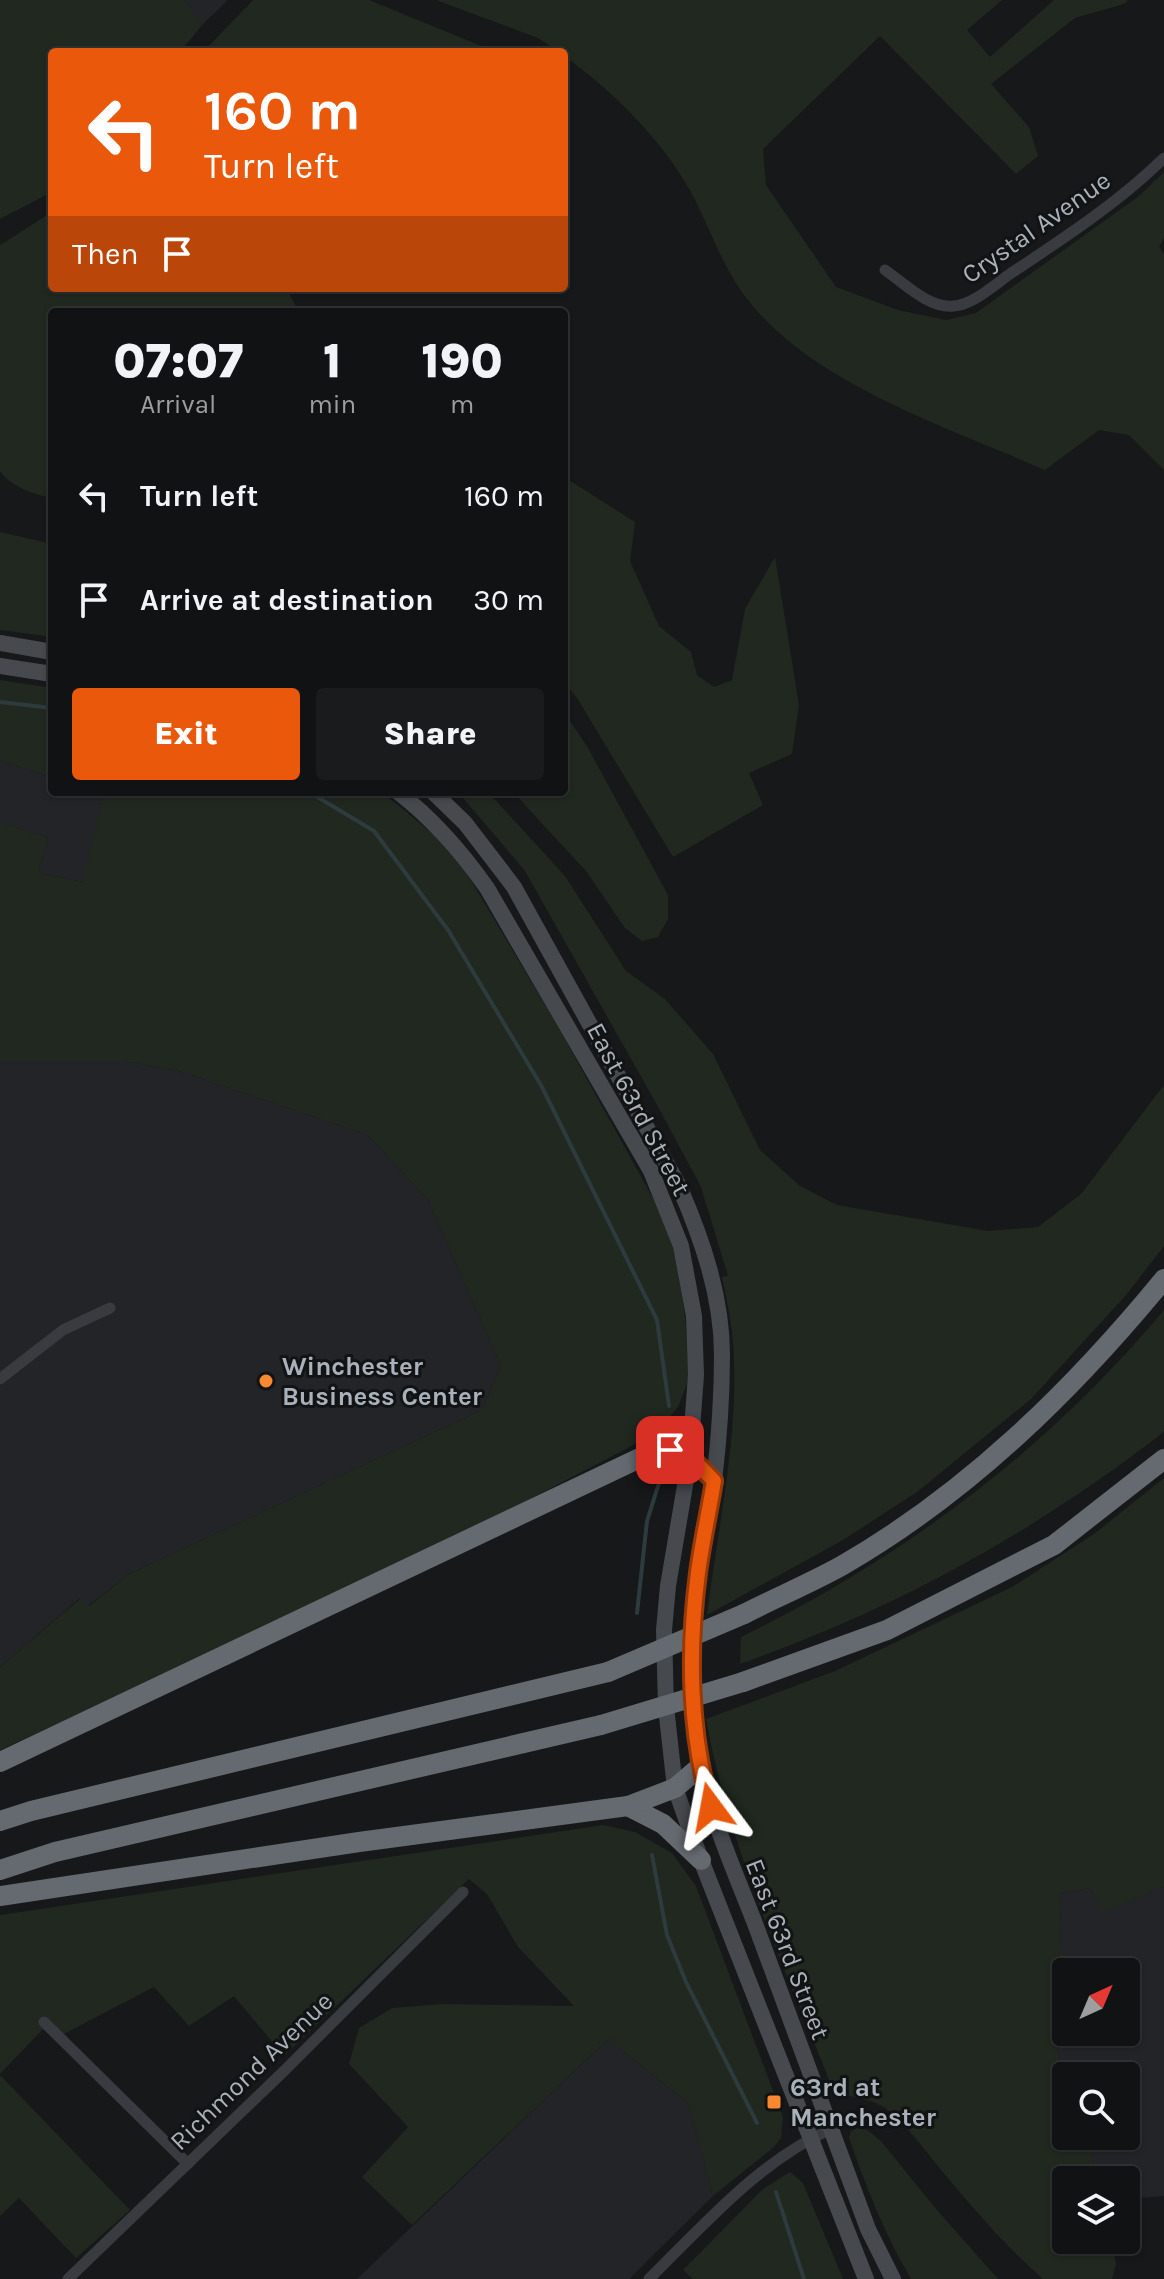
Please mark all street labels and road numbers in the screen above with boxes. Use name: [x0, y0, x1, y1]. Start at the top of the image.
street label: Crystal Avenue: [956, 165, 1117, 290]
street label: East 63rd Street: [580, 1018, 697, 1201]
street label: East 63rd Street: [739, 1854, 836, 2044]
street label: Richmond Avenue: [164, 1986, 339, 2157]

